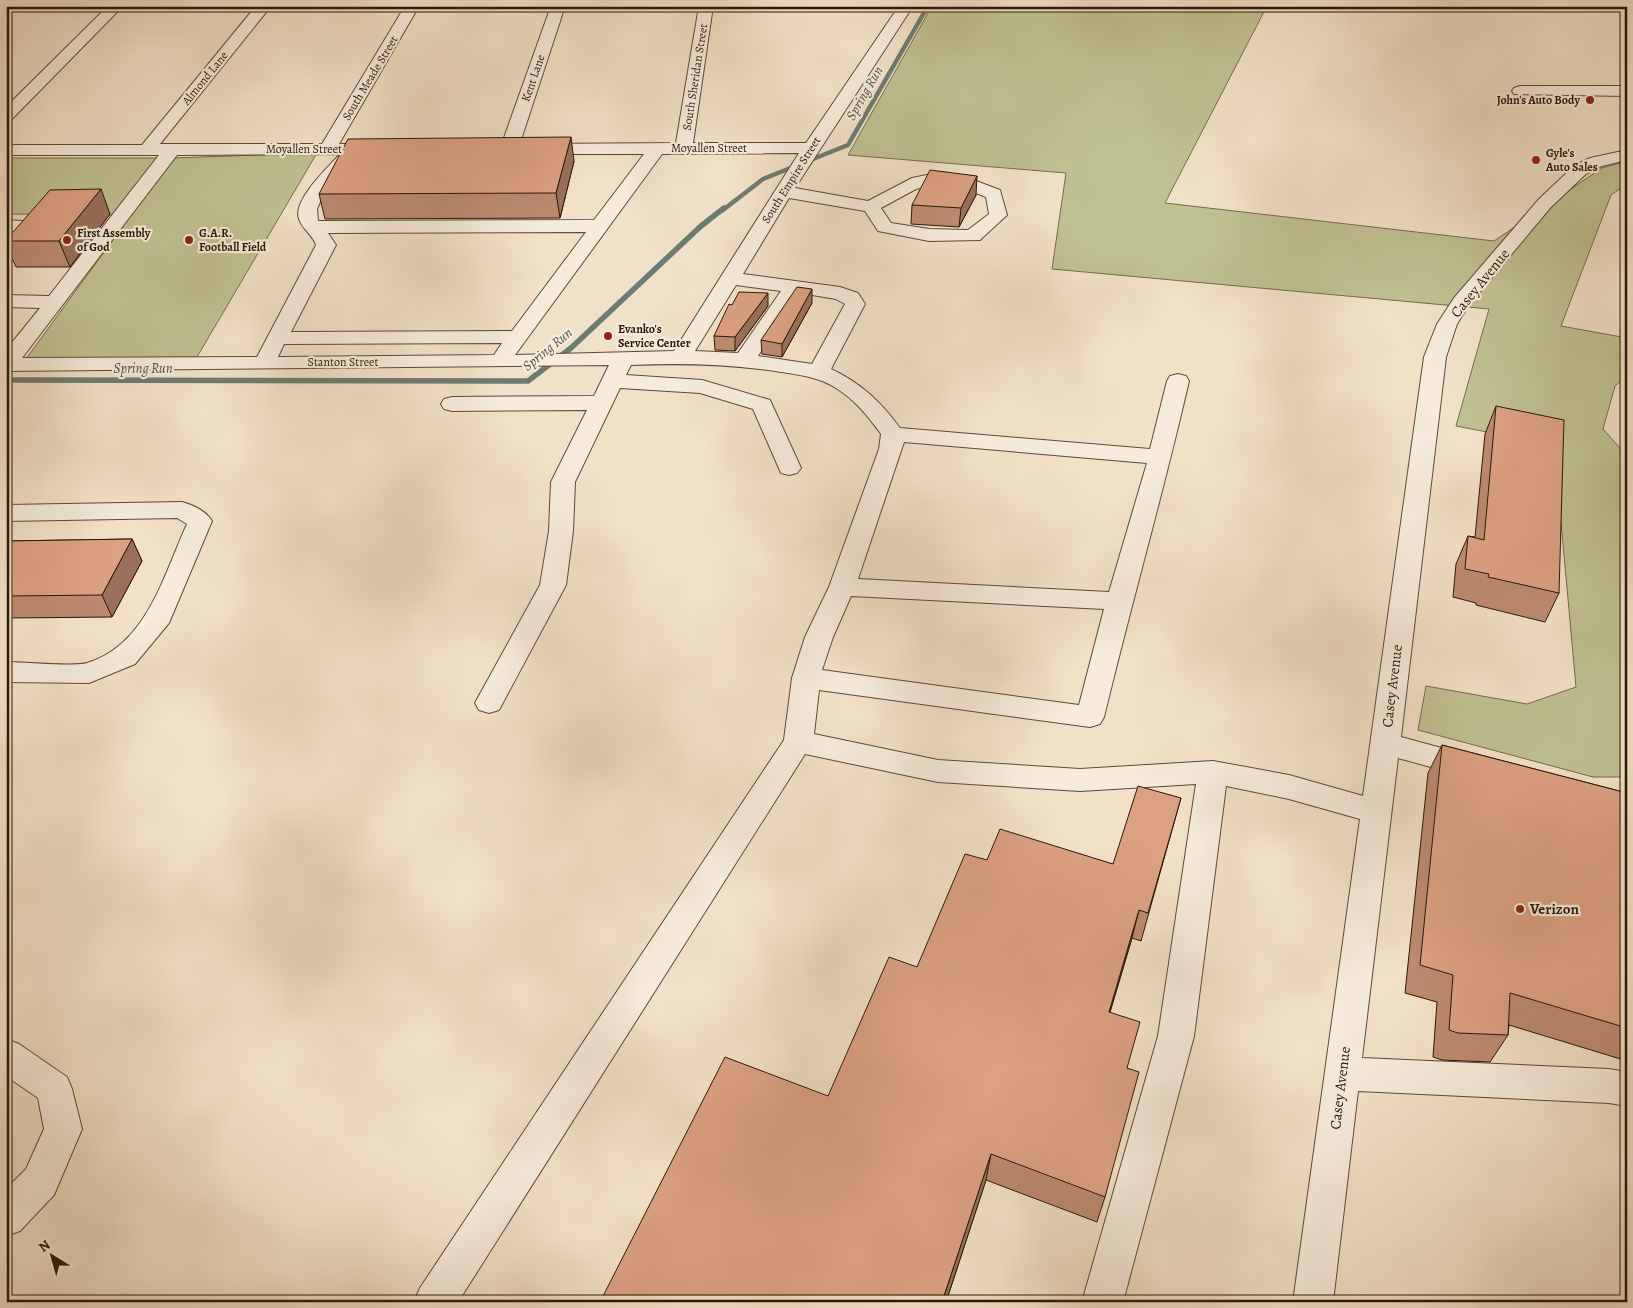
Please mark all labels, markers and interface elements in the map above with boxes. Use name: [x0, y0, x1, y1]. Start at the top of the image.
street label: South Sheridan Street: [679, 22, 711, 132]
street label: South Meade Street: [338, 33, 402, 123]
street label: Almond Lane: [178, 48, 232, 109]
street label: Kent Lane: [517, 52, 549, 104]
water label: Spring Run: [841, 63, 887, 124]
place label: John's Auto Body: [1497, 92, 1580, 108]
marker: John's Auto Body: [1584, 94, 1596, 106]
street label: South Empire Street: [758, 134, 824, 226]
street label: Moyallen Street: [671, 140, 747, 156]
street label: Moyallen Street: [266, 141, 342, 157]
place label: Gyle's Auto Sales: [1545, 145, 1598, 175]
marker: Gyle's Auto Sales: [1530, 154, 1542, 166]
place label: First Assembly of God: [77, 225, 151, 255]
place label: G.A.R. Football Field: [199, 225, 267, 255]
marker: First Assembly of God: [61, 234, 73, 246]
marker: G.A.R. Football Field: [183, 234, 195, 246]
street label: Casey Avenue: [1446, 244, 1514, 322]
place label: Evanko's Service Center: [618, 321, 691, 351]
water label: Spring Run: [518, 323, 576, 375]
marker: Evanko's Service Center: [602, 330, 614, 342]
street label: Stanton Street: [308, 354, 378, 370]
water label: Spring Run: [113, 359, 173, 378]
street label: Casey Avenue: [1377, 643, 1407, 729]
place label: Verizon: [1529, 899, 1579, 919]
marker: Verizon: [1514, 903, 1526, 915]
street label: Casey Avenue: [1325, 1045, 1355, 1131]
north arrow: [28, 1230, 78, 1280]
text: N: [35, 1235, 54, 1257]

